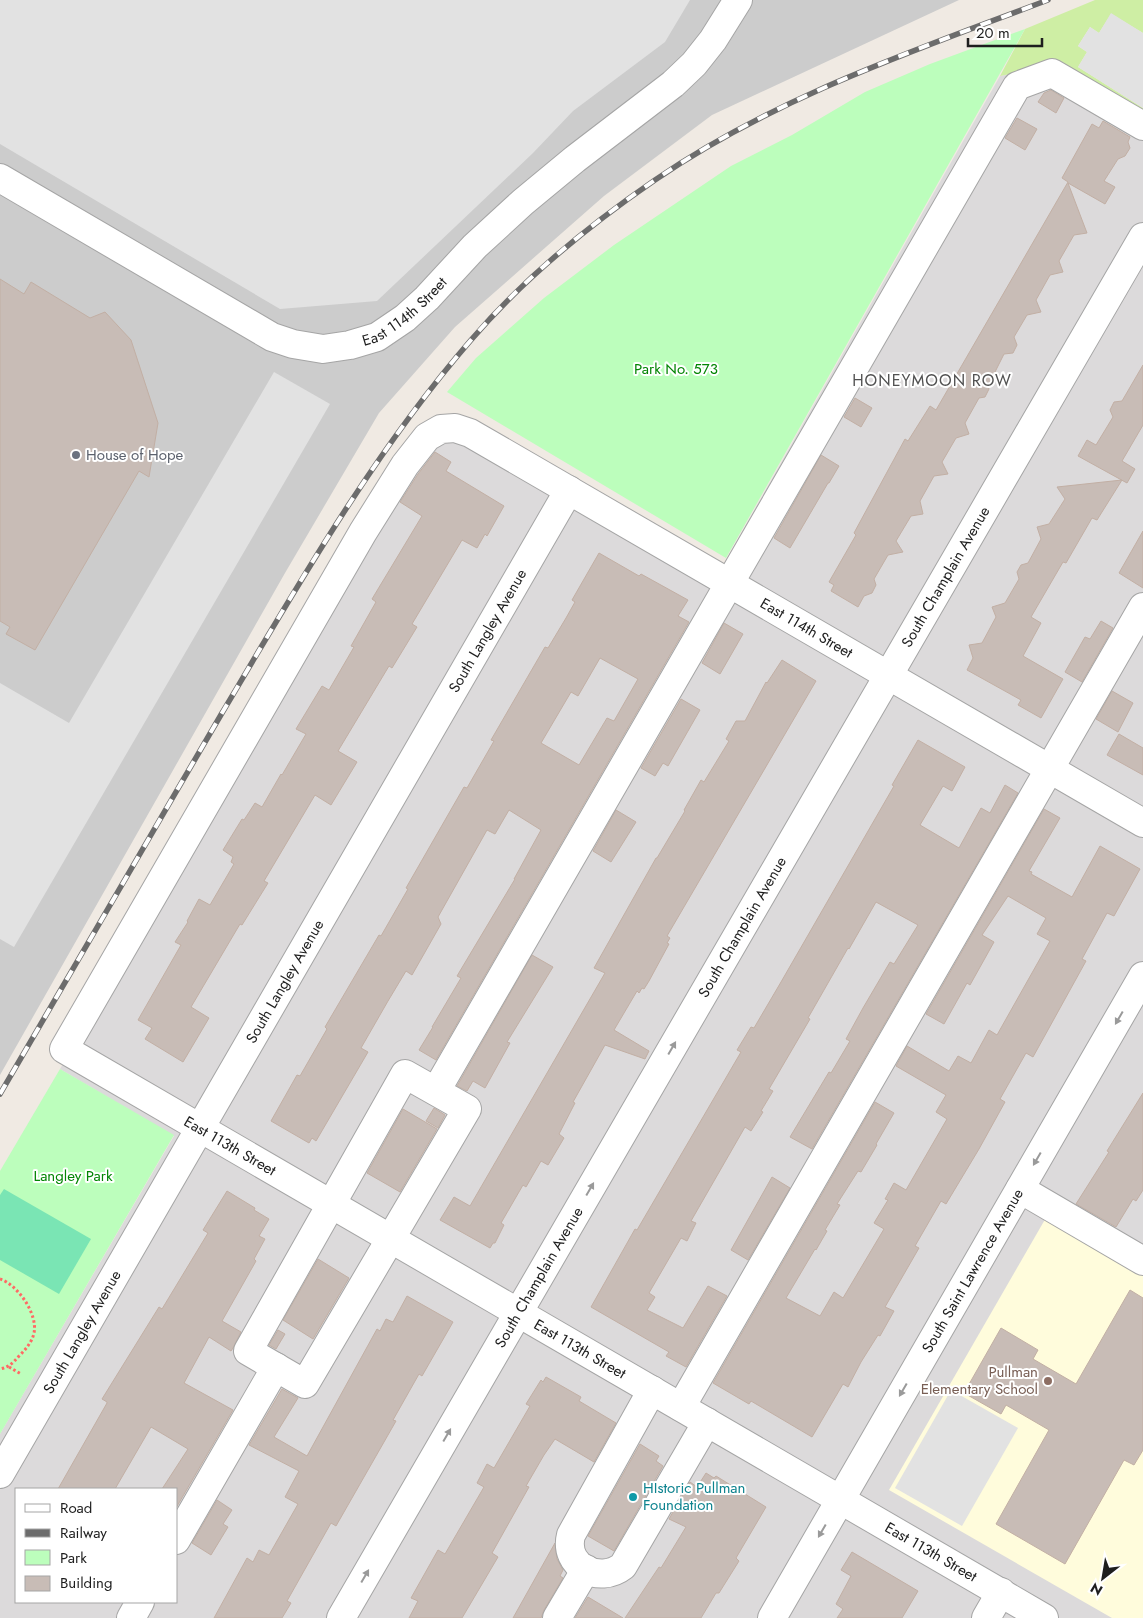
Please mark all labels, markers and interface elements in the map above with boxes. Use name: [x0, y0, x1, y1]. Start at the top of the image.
scale bar: [968, 15, 1042, 47]
text: 20 m: [976, 22, 1010, 44]
street label: East 114th Street: [360, 272, 452, 352]
park label: Park No. 573: [634, 358, 718, 380]
district label: HONEYMOON ROW: [852, 369, 1012, 392]
place label: House of Hope: [86, 444, 184, 466]
marker: House of Hope: [70, 449, 82, 461]
street label: South Champlain Avenue: [896, 502, 995, 651]
street label: South Langley Avenue: [443, 565, 532, 697]
street label: East 114th Street: [756, 592, 857, 664]
street label: South Champlain Avenue: [693, 852, 792, 1002]
street label: South Langley Avenue: [240, 915, 329, 1047]
one-way arrow: [1114, 1012, 1123, 1025]
one-way arrow: [667, 1042, 676, 1055]
street label: East 113th Street: [180, 1111, 280, 1181]
one-way arrow: [1033, 1152, 1042, 1165]
park label: Langley Park: [33, 1165, 113, 1187]
one-way arrow: [586, 1181, 594, 1196]
street label: South Saint Lawrence Avenue: [916, 1184, 1029, 1357]
street label: South Champlain Avenue: [489, 1202, 589, 1352]
street label: South Langley Avenue: [38, 1266, 127, 1398]
street label: East 113th Street: [530, 1314, 630, 1384]
place label: Pullman Elementary School: [921, 1361, 1038, 1400]
marker: Pullman Elementary School: [1042, 1375, 1054, 1387]
one-way arrow: [899, 1384, 908, 1397]
one-way arrow: [443, 1428, 451, 1443]
place label: HIstoric Pullman Foundation: [643, 1477, 745, 1516]
legend: [15, 1488, 178, 1603]
marker: HIstoric Pullman Foundation: [627, 1491, 639, 1503]
text: Road: [60, 1497, 92, 1519]
street label: East 113th Street: [881, 1517, 981, 1587]
text: Railway: [60, 1522, 107, 1544]
one-way arrow: [817, 1524, 826, 1538]
text: Park: [60, 1547, 87, 1569]
north arrow: [1078, 1553, 1128, 1603]
one-way arrow: [361, 1569, 370, 1582]
text: Building: [60, 1572, 112, 1594]
text: N: [1086, 1578, 1106, 1601]

